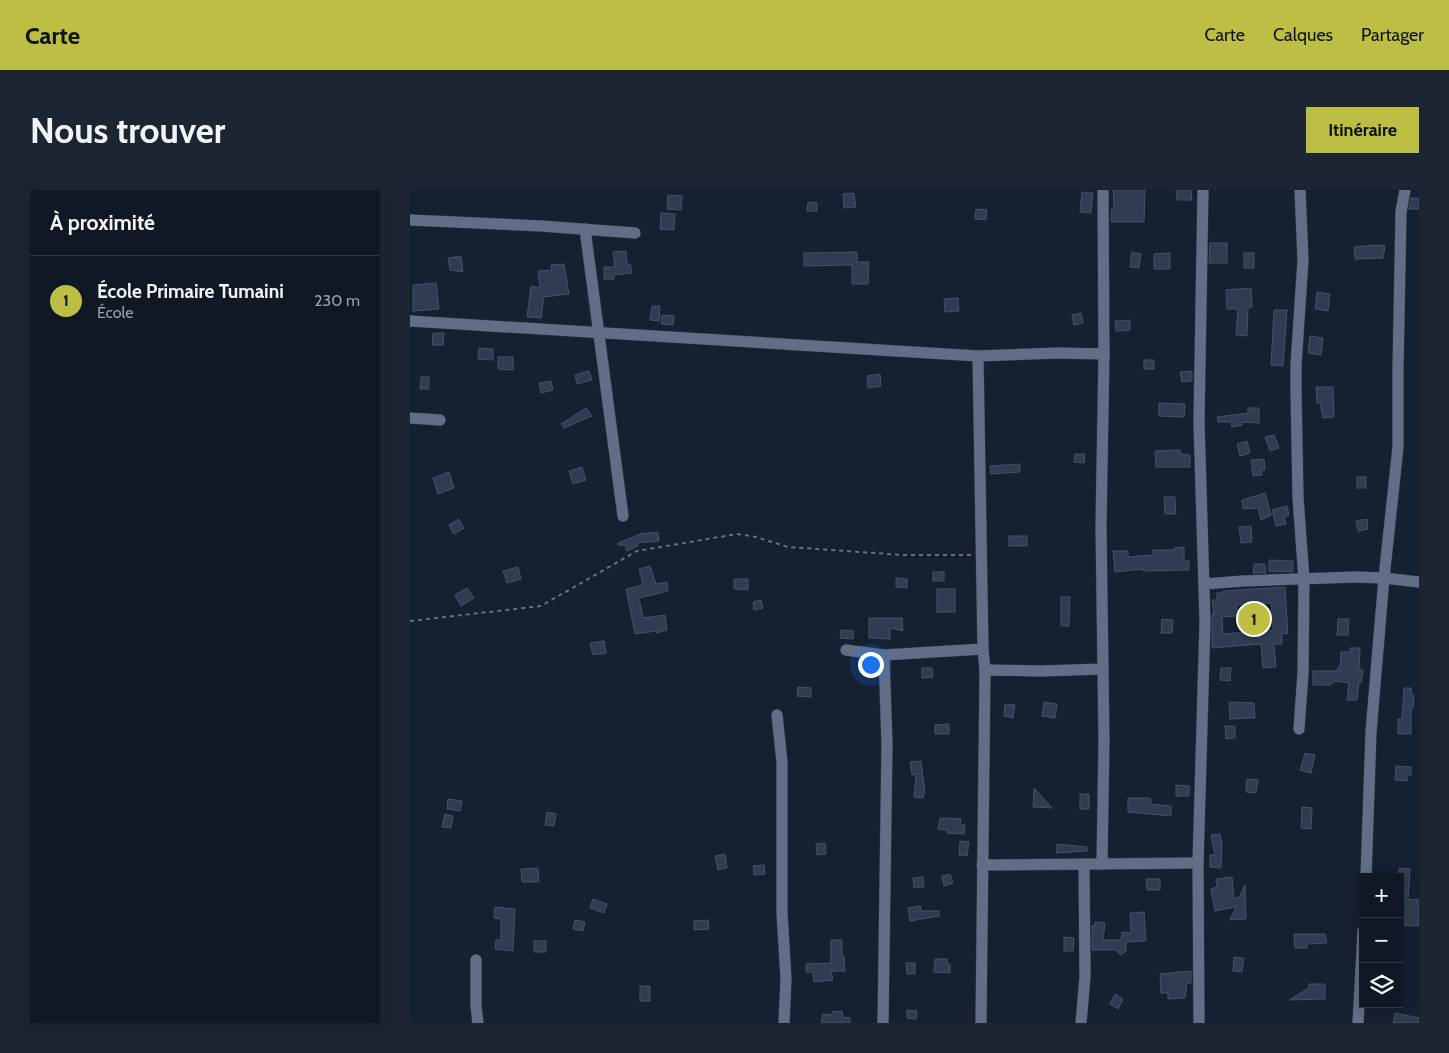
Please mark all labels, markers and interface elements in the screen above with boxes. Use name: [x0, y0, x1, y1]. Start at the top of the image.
text: Carte: [25, 21, 80, 50]
text: Carte: [1204, 24, 1245, 46]
text: Calques: [1273, 24, 1333, 46]
text: Partager: [1361, 24, 1424, 46]
button: Itinéraire: [1306, 107, 1419, 153]
text: Nous trouver: [30, 109, 225, 152]
text: À proximité: [50, 210, 155, 235]
text: École Primaire Tumaini: [97, 280, 284, 303]
text: 1: [63, 291, 69, 310]
text: 230 m: [314, 291, 360, 310]
text: École: [97, 303, 133, 322]
pin: 1: [1238, 600, 1270, 638]
your location: [858, 652, 884, 678]
map controls: [1359, 873, 1404, 1008]
button: +: [1359, 873, 1404, 918]
button: −: [1359, 918, 1404, 963]
button: layers: [1359, 963, 1404, 1008]

